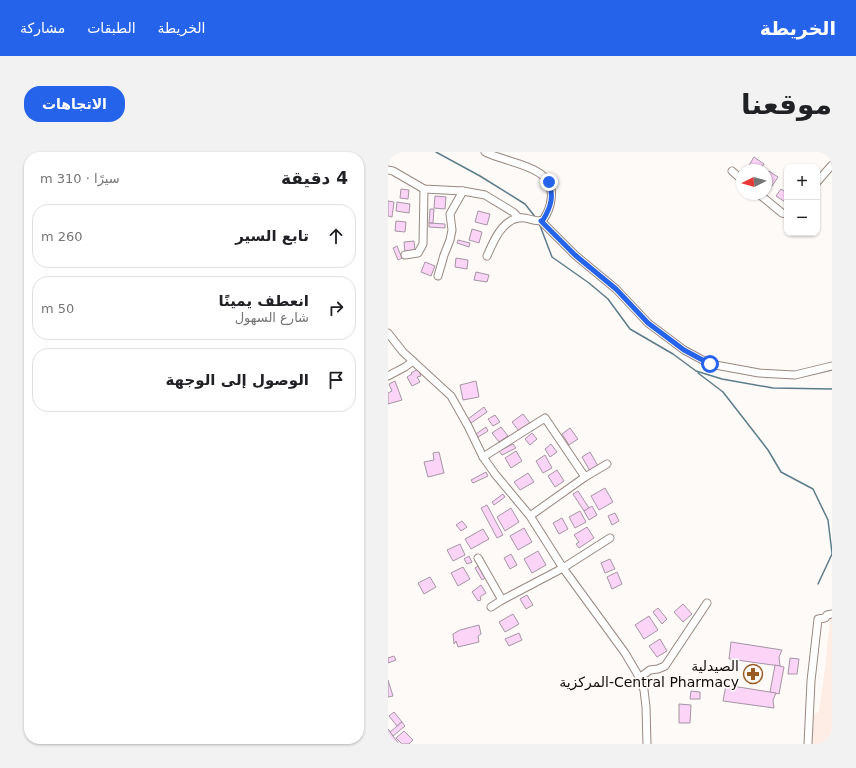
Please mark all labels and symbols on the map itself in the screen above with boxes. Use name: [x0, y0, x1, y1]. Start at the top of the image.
north arrow: [736, 164, 772, 200]
route end: [540, 173, 558, 191]
route start: [701, 355, 719, 373]
place label: الصيدلية المركزية-Central Pharmacy: [559, 658, 739, 691]
pharmacy icon: الصيدلية المركزية-Central Pharmacy: [742, 663, 764, 685]

